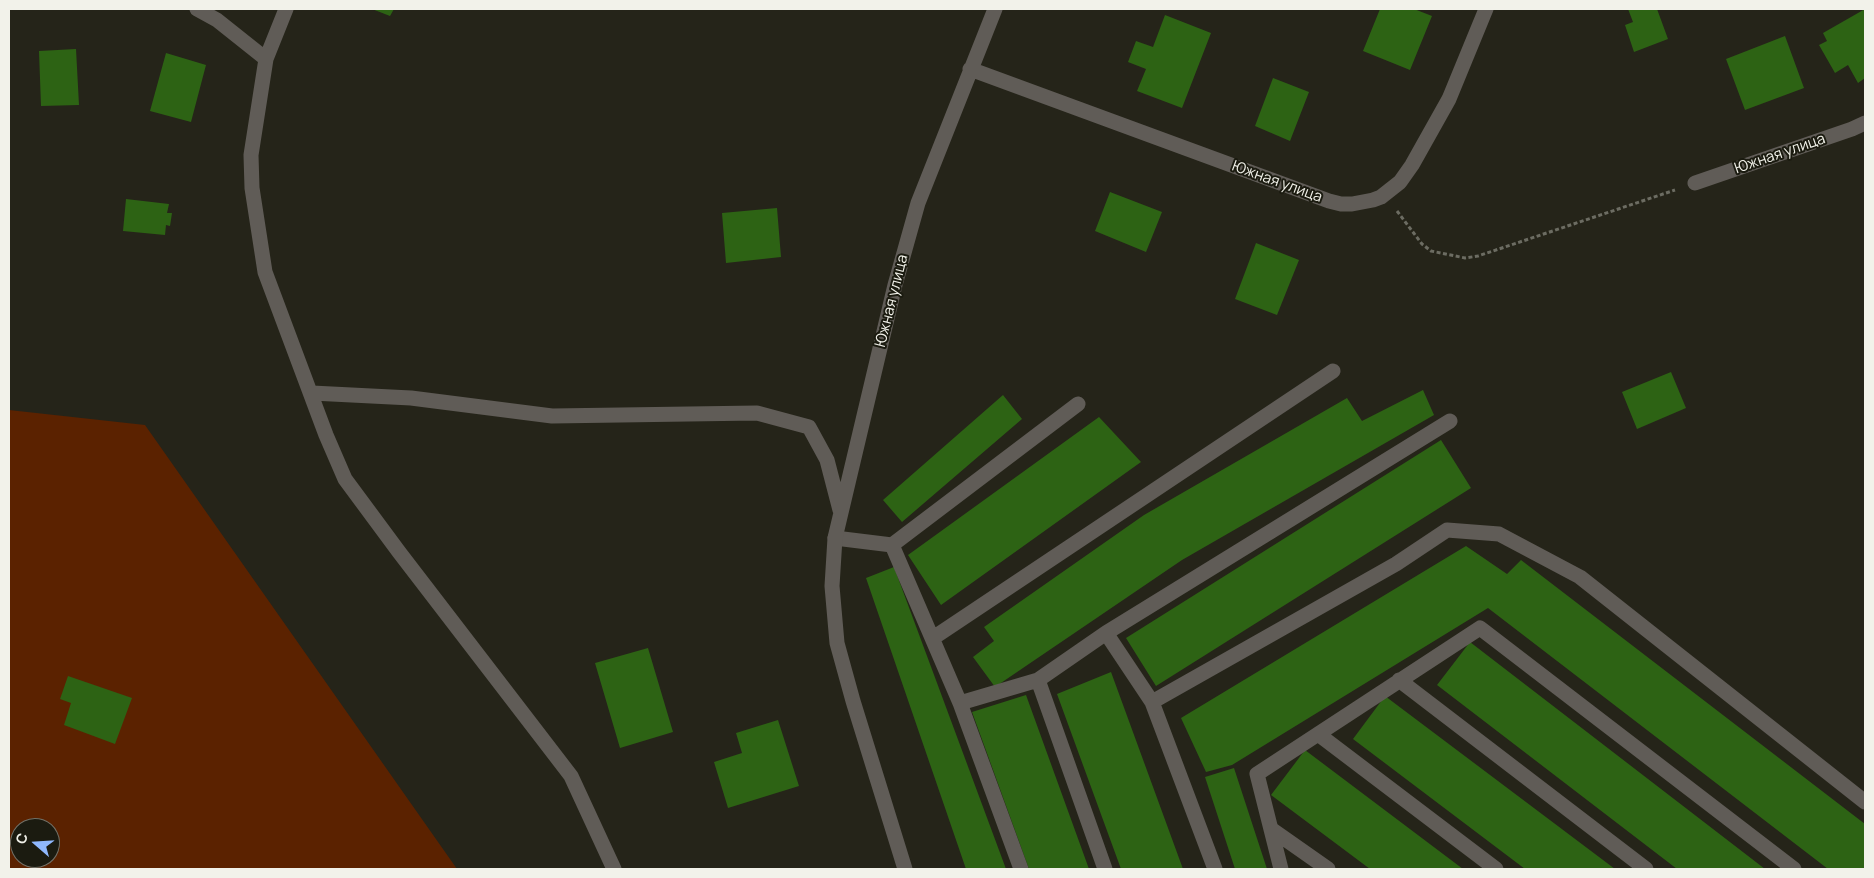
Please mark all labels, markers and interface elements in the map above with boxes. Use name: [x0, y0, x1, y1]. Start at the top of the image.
street label: Южная улица: [1732, 130, 1828, 178]
street label: Южная улица: [1229, 157, 1325, 207]
street label: Южная улица: [872, 253, 912, 349]
north arrow: [10, 818, 60, 868]
text: С: [11, 830, 32, 846]

